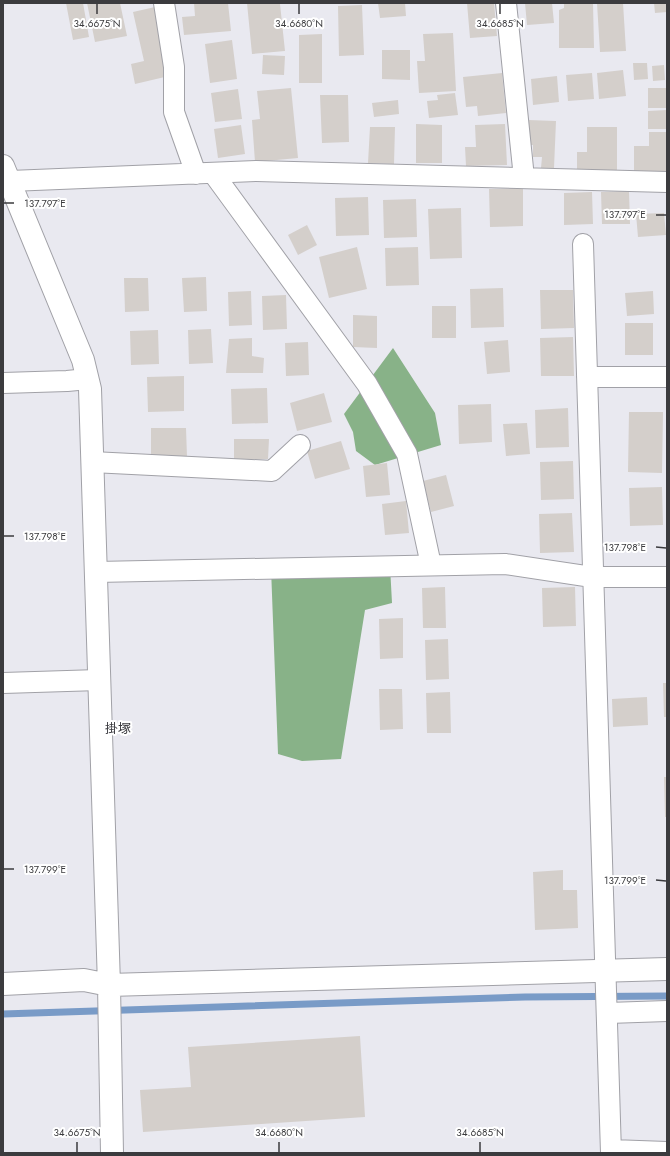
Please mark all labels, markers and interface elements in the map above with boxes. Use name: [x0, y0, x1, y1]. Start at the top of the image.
text: 34.6675°N: [73, 16, 121, 31]
text: 34.6680°N: [275, 16, 323, 31]
text: 34.6685°N: [476, 16, 524, 31]
text: 137.797°E: [24, 196, 66, 211]
text: 137.797°E: [604, 207, 646, 222]
text: 137.798°E: [24, 529, 66, 544]
text: 137.798°E: [604, 540, 646, 555]
district label: 掛塚: [105, 719, 131, 738]
text: 137.799°E: [24, 862, 66, 877]
text: 137.799°E: [604, 873, 646, 888]
text: 34.6675°N: [53, 1125, 101, 1140]
text: 34.6680°N: [255, 1125, 303, 1140]
text: 34.6685°N: [456, 1125, 504, 1140]

